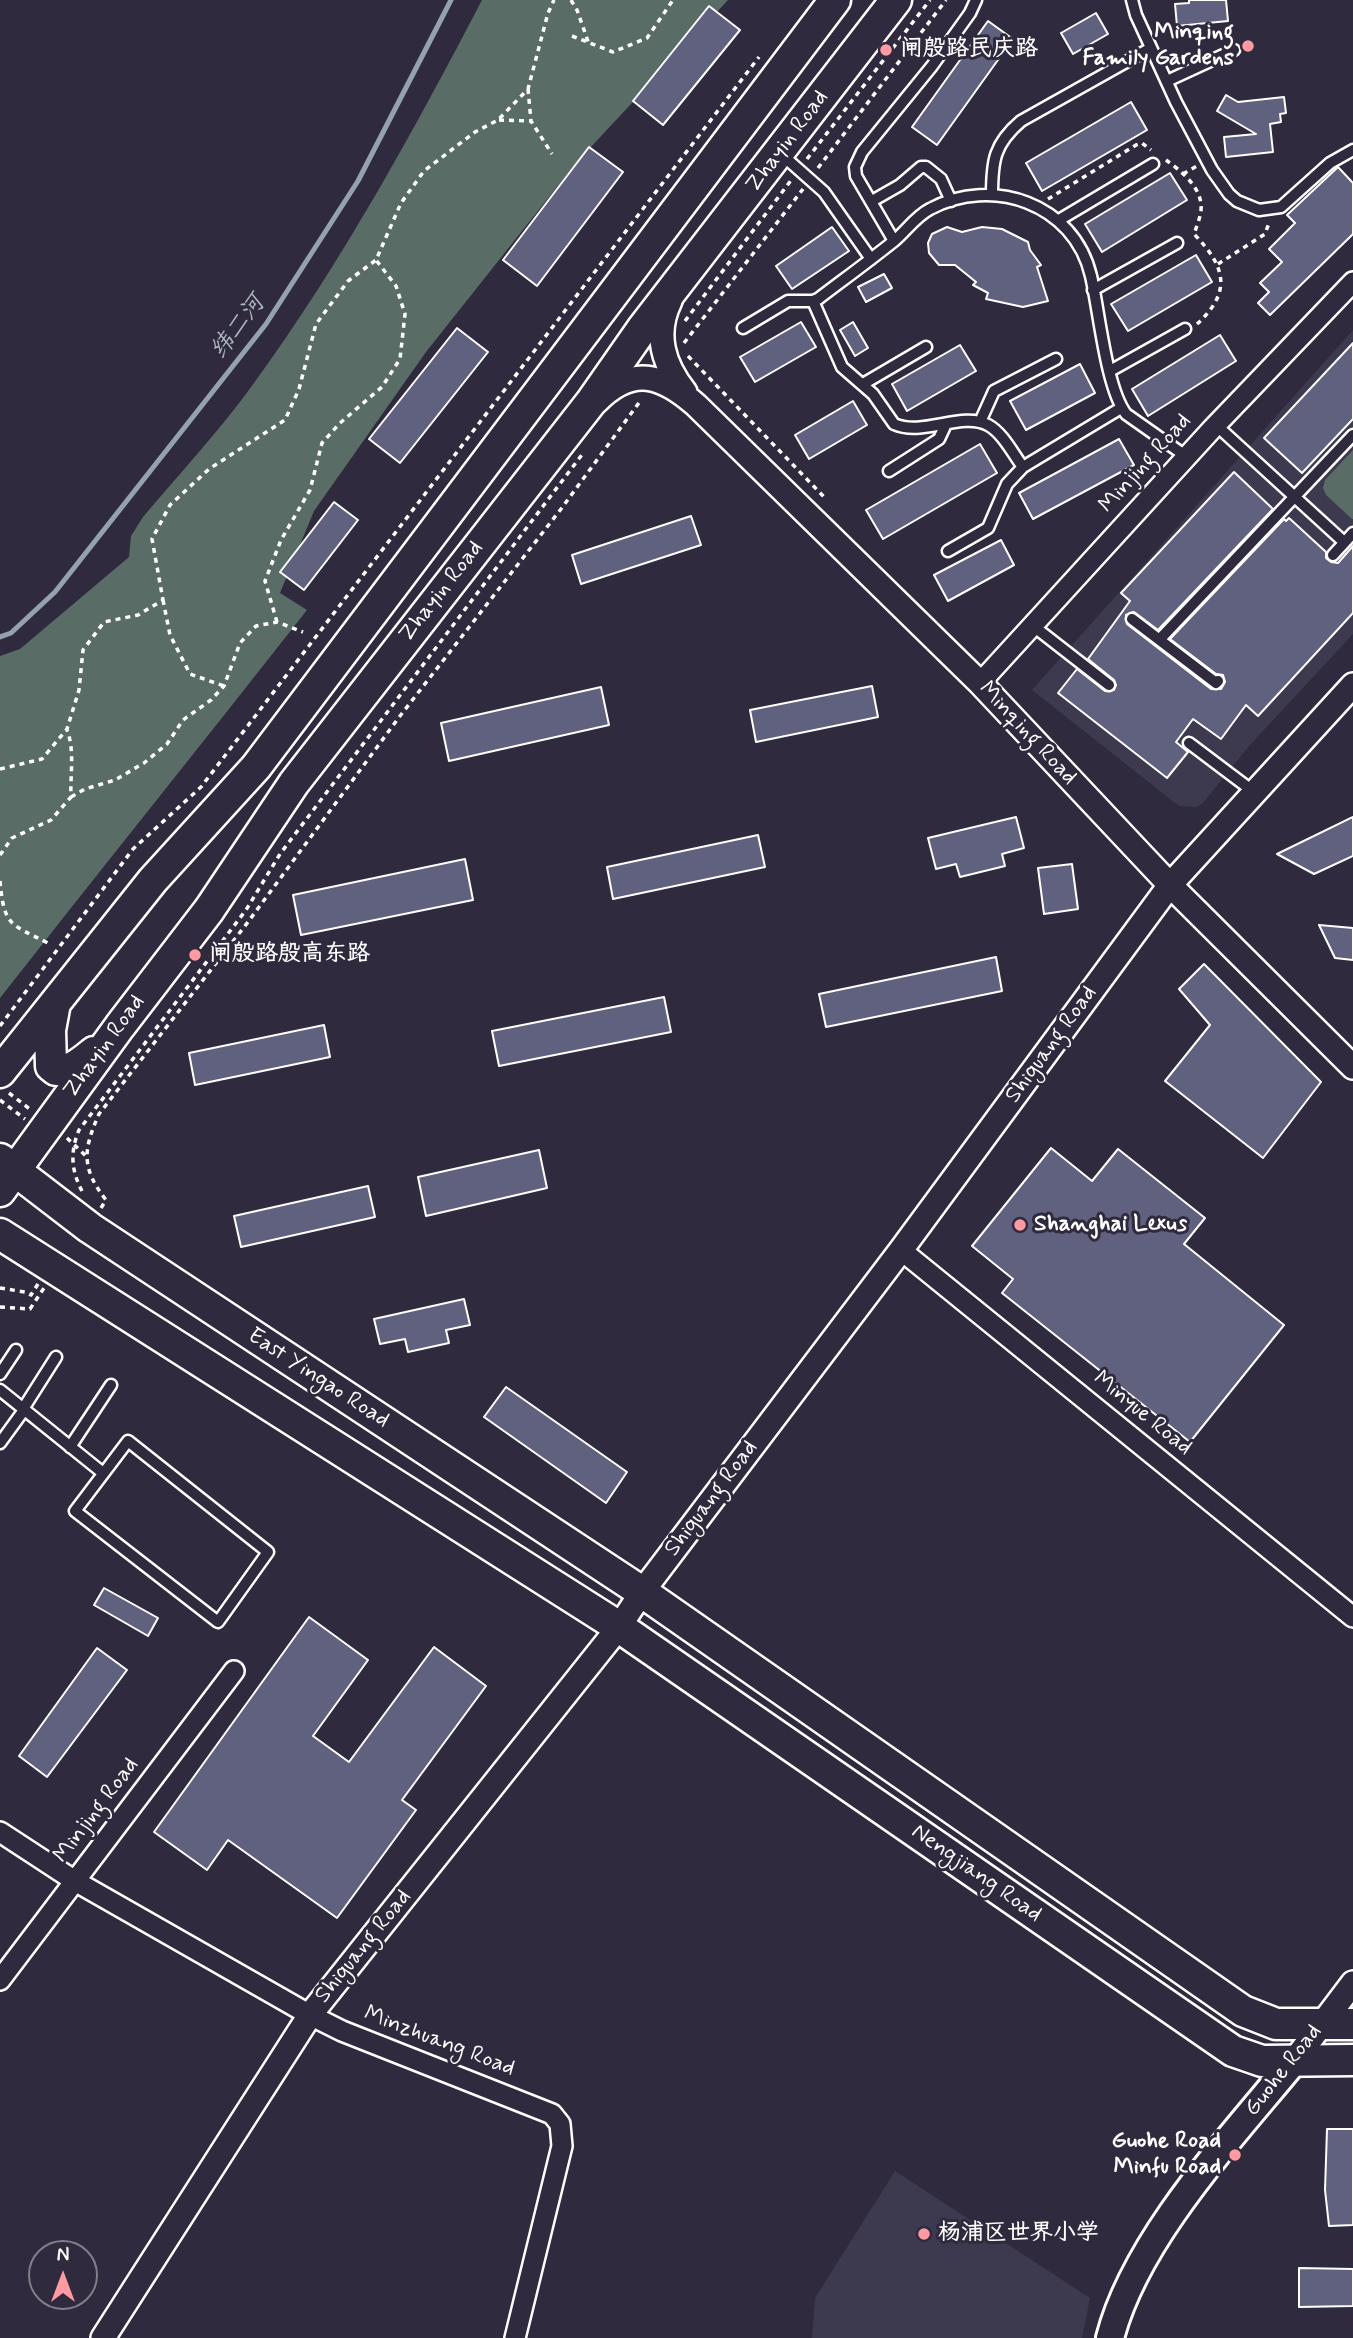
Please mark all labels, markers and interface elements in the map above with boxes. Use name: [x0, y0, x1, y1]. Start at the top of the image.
place label: Minqing Family Gardens: [1083, 19, 1234, 73]
place label: 闸殷路民庆路: [900, 36, 1038, 64]
marker: Minqing Family Gardens: [1240, 38, 1256, 54]
marker: 闸殷路民庆路: [878, 42, 894, 58]
street label: Zhayin Road: [741, 85, 835, 199]
water label: 纬二河: [206, 291, 272, 365]
street label: Minjing Road: [1094, 408, 1198, 520]
street label: Zhayin Road: [394, 536, 490, 648]
street label: Minqing Road: [972, 676, 1082, 792]
place label: 闸殷路殷高东路: [209, 941, 370, 969]
marker: 闸殷路殷高东路: [187, 947, 203, 963]
street label: Shiguang Road: [1000, 981, 1104, 1109]
street label: Zhayin Road: [58, 990, 152, 1104]
place label: Shanghai Lexus: [1034, 1211, 1187, 1239]
marker: Shanghai Lexus: [1012, 1217, 1028, 1233]
street label: East Yingao Road: [242, 1323, 394, 1435]
street label: Minyue Road: [1087, 1366, 1197, 1462]
street label: Shiguang Road: [659, 1436, 765, 1562]
street label: Minjing Road: [48, 1753, 146, 1869]
street label: Nengjiang Road: [905, 1819, 1047, 1929]
street label: Shiguang Road: [310, 1885, 418, 2009]
street label: Minzhuang Road: [360, 2001, 518, 2083]
street label: Guohe Road: [1239, 2019, 1329, 2123]
place label: Guohe Road Minfu Road: [1111, 2128, 1221, 2182]
marker: Guohe Road Minfu Road: [1227, 2147, 1243, 2163]
place label: 杨浦区世界小学: [938, 2220, 1099, 2248]
marker: 杨浦区世界小学: [916, 2226, 932, 2242]
north arrow: [28, 2240, 98, 2310]
text: N: [57, 2243, 69, 2268]

